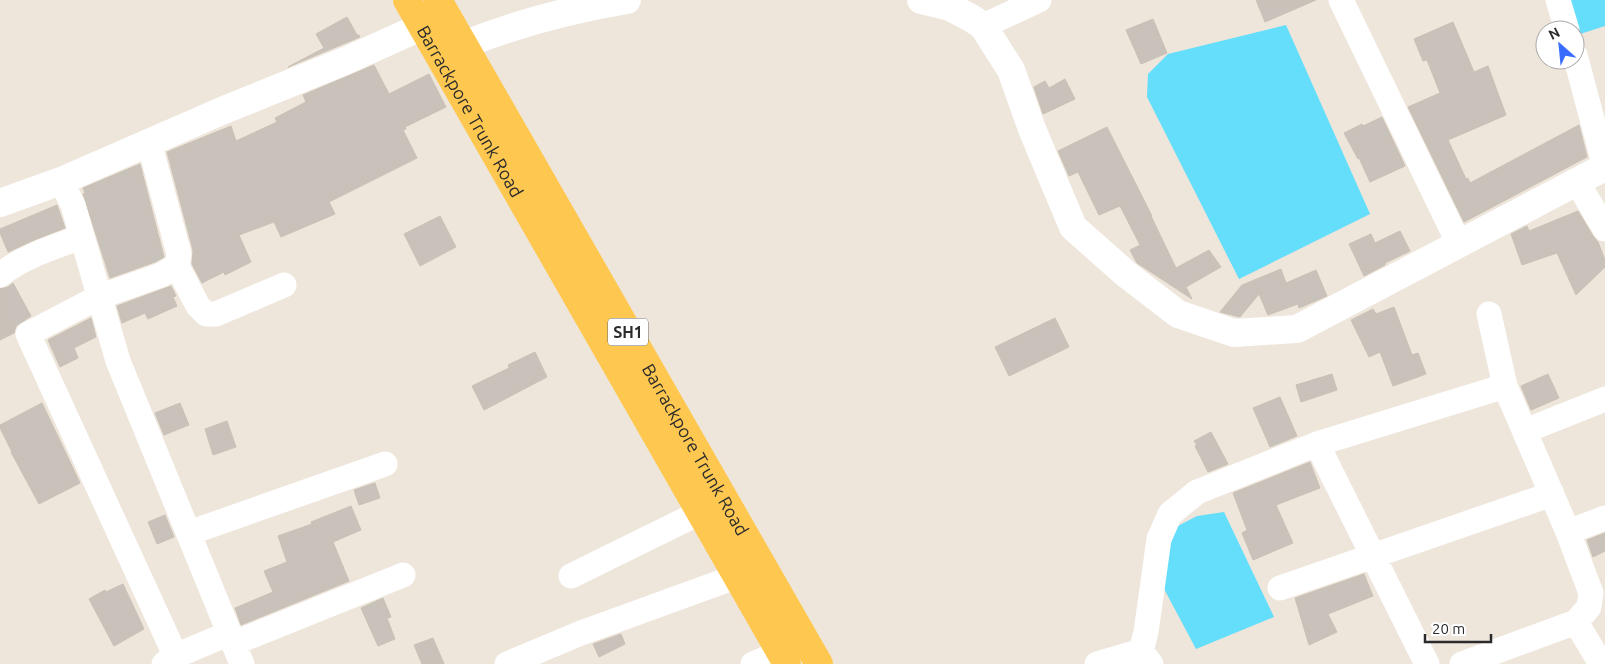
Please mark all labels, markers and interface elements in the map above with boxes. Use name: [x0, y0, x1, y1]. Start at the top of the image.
north arrow: [1535, 20, 1585, 70]
street label: Barrackpore Trunk Road: [414, 22, 528, 200]
text: N: [1546, 24, 1562, 43]
road number: SH1: [608, 318, 648, 346]
street label: Barrackpore Trunk Road: [639, 360, 753, 539]
scale bar: [1425, 612, 1491, 644]
text: 20 m: [1432, 620, 1465, 637]

